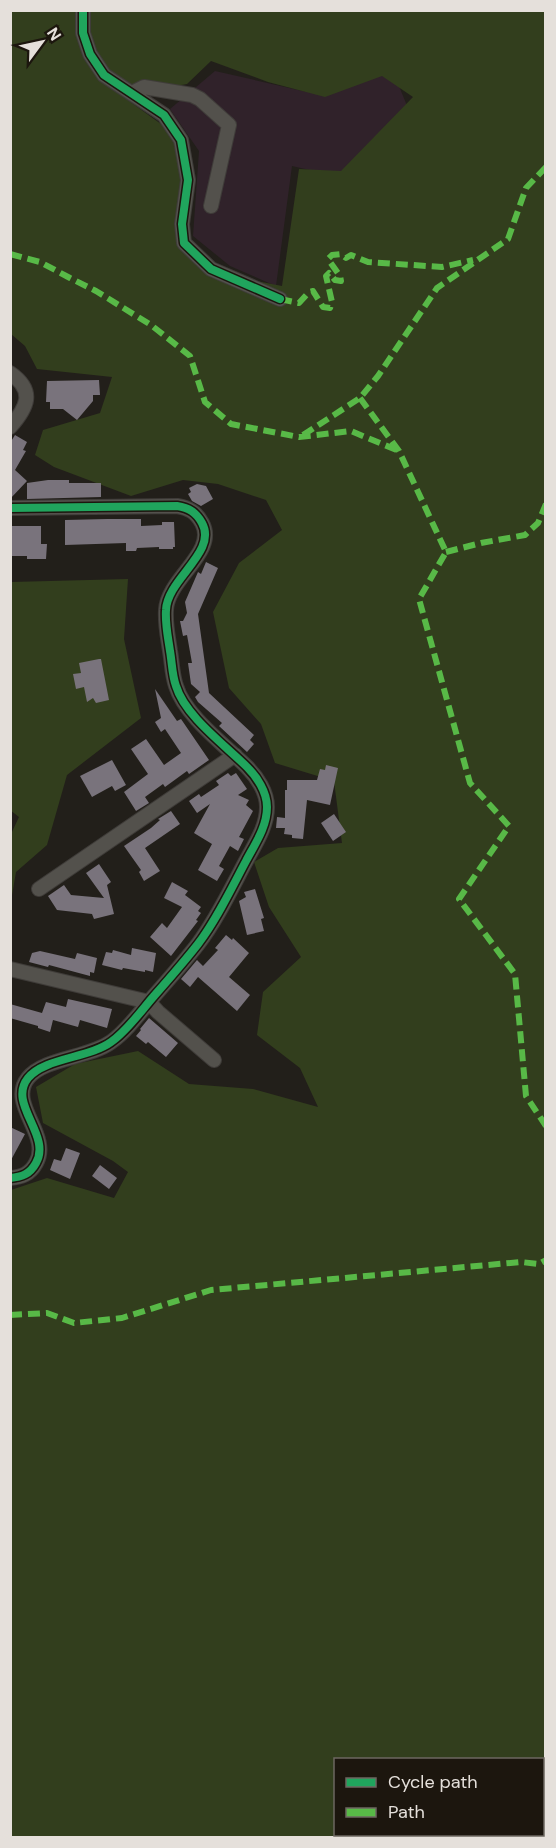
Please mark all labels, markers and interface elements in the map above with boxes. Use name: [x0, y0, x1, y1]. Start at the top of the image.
north arrow: [12, 12, 72, 72]
text: N: [42, 23, 66, 45]
legend: [334, 1758, 544, 1836]
text: Cycle path: [388, 1770, 478, 1794]
text: Path: [388, 1800, 425, 1824]

